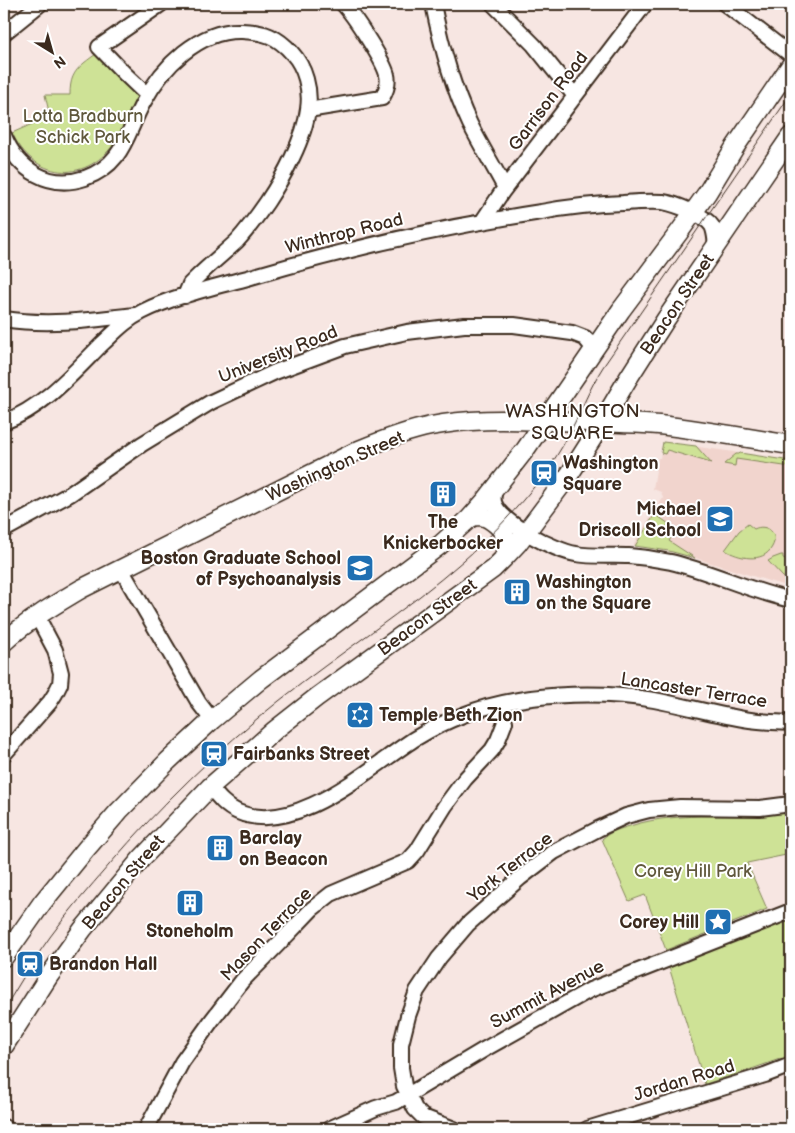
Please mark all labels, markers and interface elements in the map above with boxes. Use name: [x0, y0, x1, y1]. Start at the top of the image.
north arrow: [28, 28, 78, 78]
street label: Garrison Road: [504, 48, 592, 155]
text: N: [50, 52, 69, 72]
park label: Lotta Bradburn Schick Park: [23, 106, 143, 148]
street label: Winthrop Road: [283, 209, 405, 258]
street label: Beacon Street: [636, 249, 719, 359]
street label: University Road: [216, 321, 341, 388]
district label: WASHINGTON SQUARE: [505, 400, 641, 445]
street label: Washington Street: [263, 426, 408, 506]
place label: Washington Square: [563, 453, 658, 495]
station icon: Washington Square: [529, 458, 559, 488]
building icon: The Knickerbocker: [428, 479, 458, 509]
place label: Michael Driscoll School: [578, 499, 701, 541]
school or university icon: Michael Driscoll School: [705, 504, 735, 534]
place label: The Knickerbocker: [383, 512, 504, 554]
place label: Boston Graduate School of Psychoanalysis: [140, 548, 341, 590]
school or university icon: Boston Graduate School of Psychoanalysis: [345, 553, 375, 583]
place label: Washington on the Square: [536, 572, 651, 614]
street label: Beacon Street: [374, 574, 481, 660]
building icon: Washington on the Square: [502, 577, 532, 607]
street label: Lancaster Terrace: [619, 669, 769, 712]
synagogue icon: Temple Beth Zion: [345, 700, 375, 730]
place label: Temple Beth Zion: [379, 705, 523, 726]
station icon: Fairbanks Street: [199, 739, 229, 769]
place label: Fairbanks Street: [233, 744, 370, 765]
place label: Barclay on Beacon: [239, 828, 328, 870]
street label: York Terrace: [463, 828, 557, 908]
street label: Beacon Street: [78, 830, 169, 934]
building icon: Barclay on Beacon: [205, 833, 235, 863]
park label: Corey Hill Park: [634, 861, 752, 882]
street label: Mason Terrace: [216, 883, 317, 986]
building icon: Stoneholm: [175, 888, 205, 918]
place icon: Corey Hill: [703, 907, 733, 937]
place label: Corey Hill: [620, 912, 699, 933]
place label: Stoneholm: [146, 921, 234, 942]
station icon: Brandon Hall: [15, 949, 45, 979]
place label: Brandon Hall: [49, 954, 157, 975]
street label: Summit Avenue: [487, 956, 608, 1033]
street label: Jordan Road: [631, 1055, 737, 1106]

